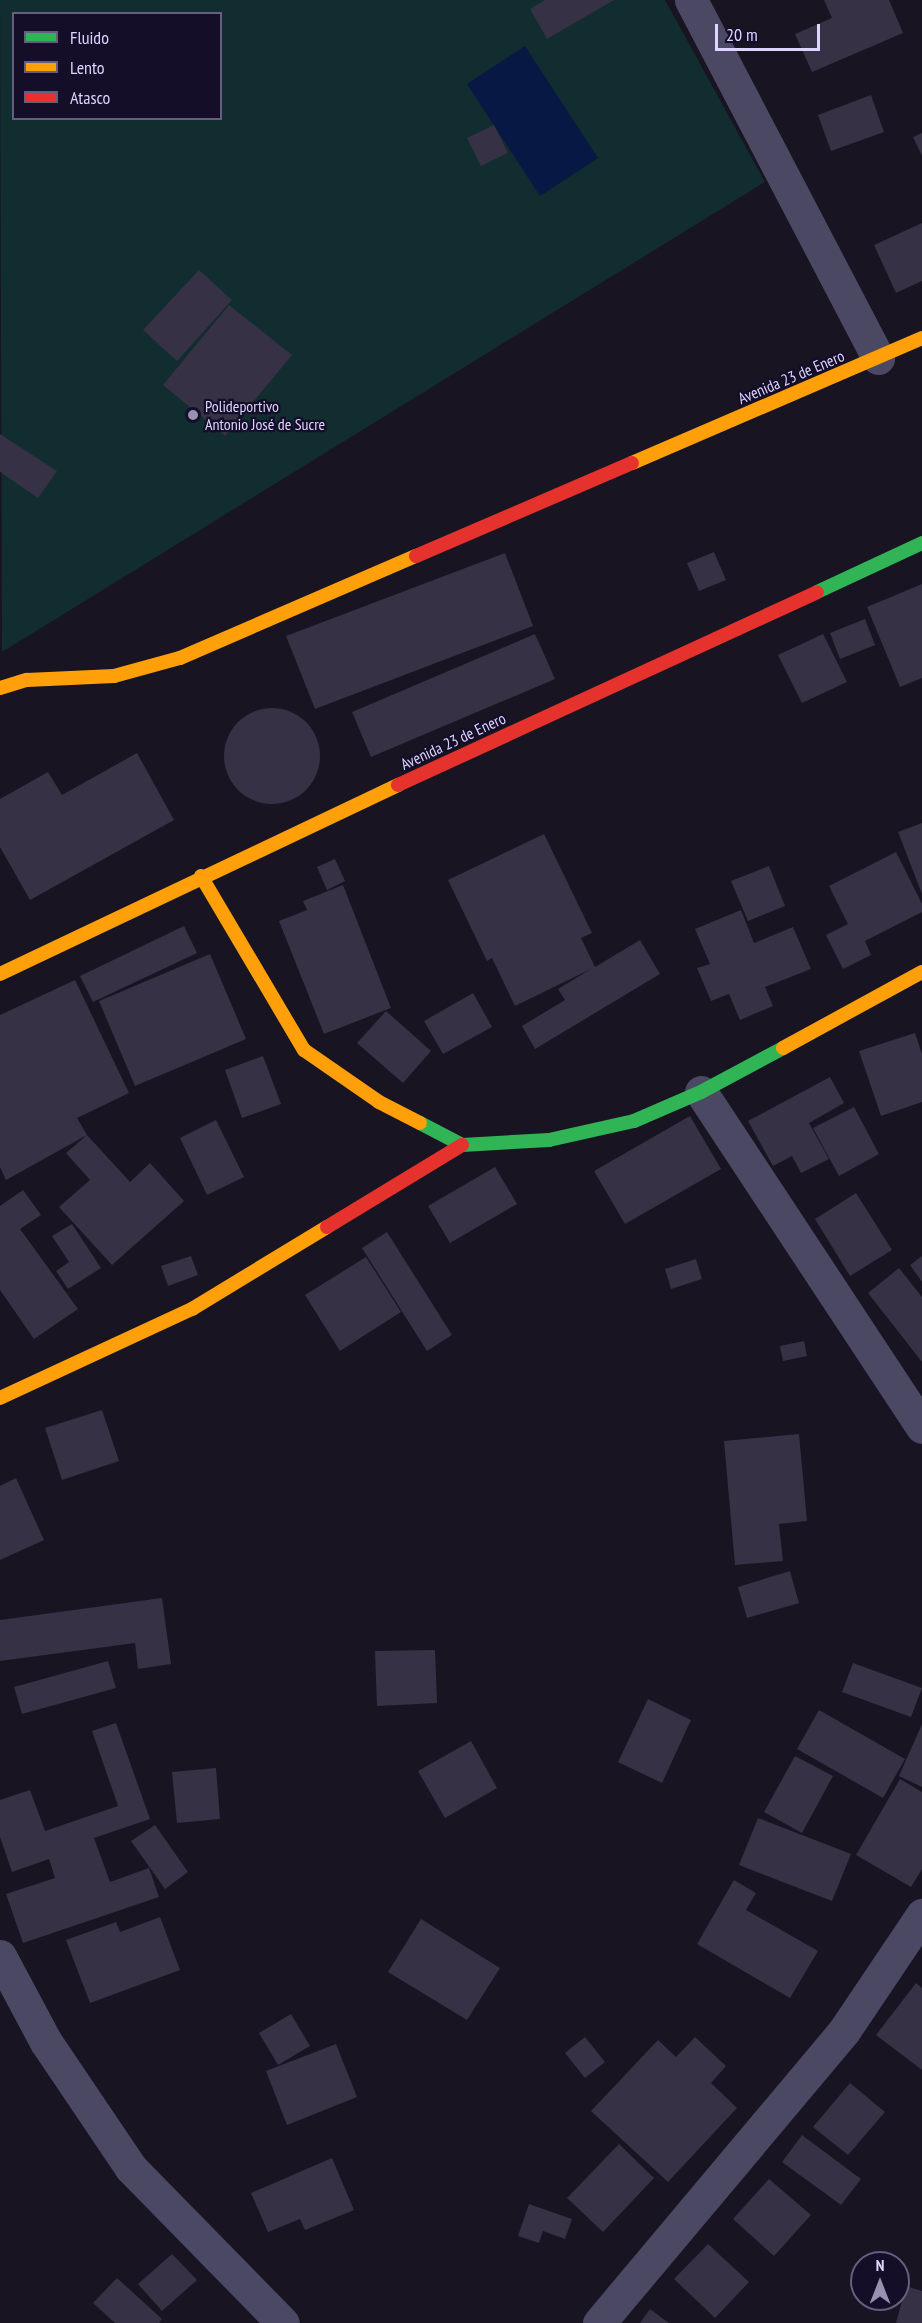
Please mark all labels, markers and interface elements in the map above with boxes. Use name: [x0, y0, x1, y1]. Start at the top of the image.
legend: [12, 12, 222, 120]
scale bar: [718, 12, 823, 50]
text: 20 m: [726, 23, 758, 46]
text: Fluido: [70, 26, 109, 49]
text: Lento: [70, 56, 105, 79]
text: Atasco: [70, 86, 110, 109]
street label: Avenida 23 de Enero: [735, 346, 847, 408]
place label: Polideportivo Antonio José de Sucre: [205, 396, 325, 434]
marker: Polideportivo Antonio José de Sucre: [186, 408, 200, 422]
street label: Avenida 23 de Enero: [397, 708, 509, 774]
north arrow: [850, 2251, 910, 2311]
text: N: [876, 2255, 884, 2275]

